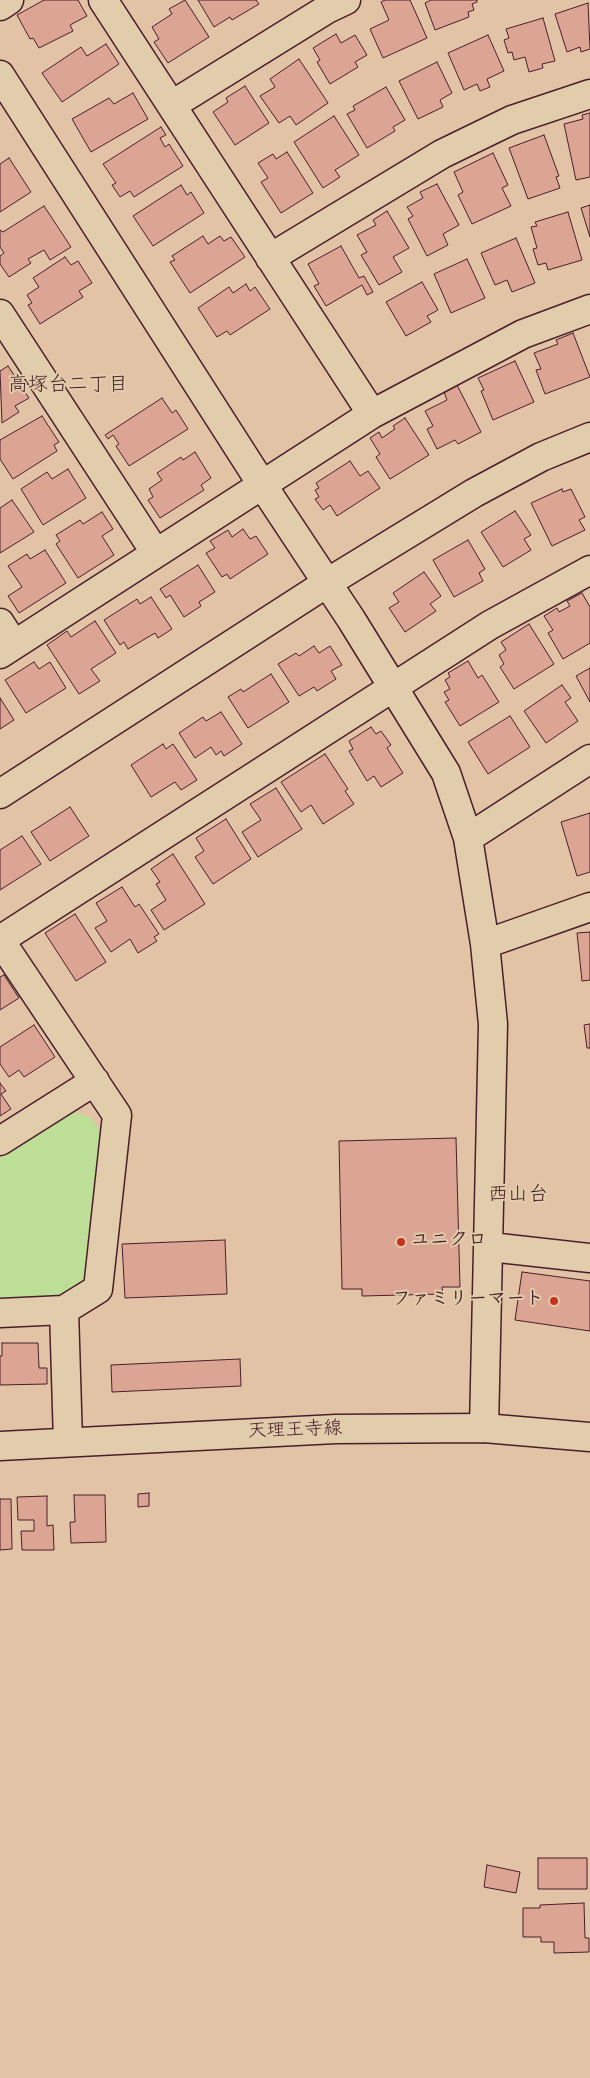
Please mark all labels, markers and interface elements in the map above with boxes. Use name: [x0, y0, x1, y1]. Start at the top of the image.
district label: 高塚台二丁目: [8, 375, 128, 399]
district label: 西山台: [488, 1185, 548, 1209]
place label: ユニクロ: [411, 1231, 487, 1253]
marker: ユニクロ: [395, 1236, 407, 1248]
place label: ファミリーマート: [392, 1290, 544, 1312]
marker: ファミリーマート: [548, 1295, 560, 1307]
street label: 天理王寺線: [247, 1419, 343, 1445]

